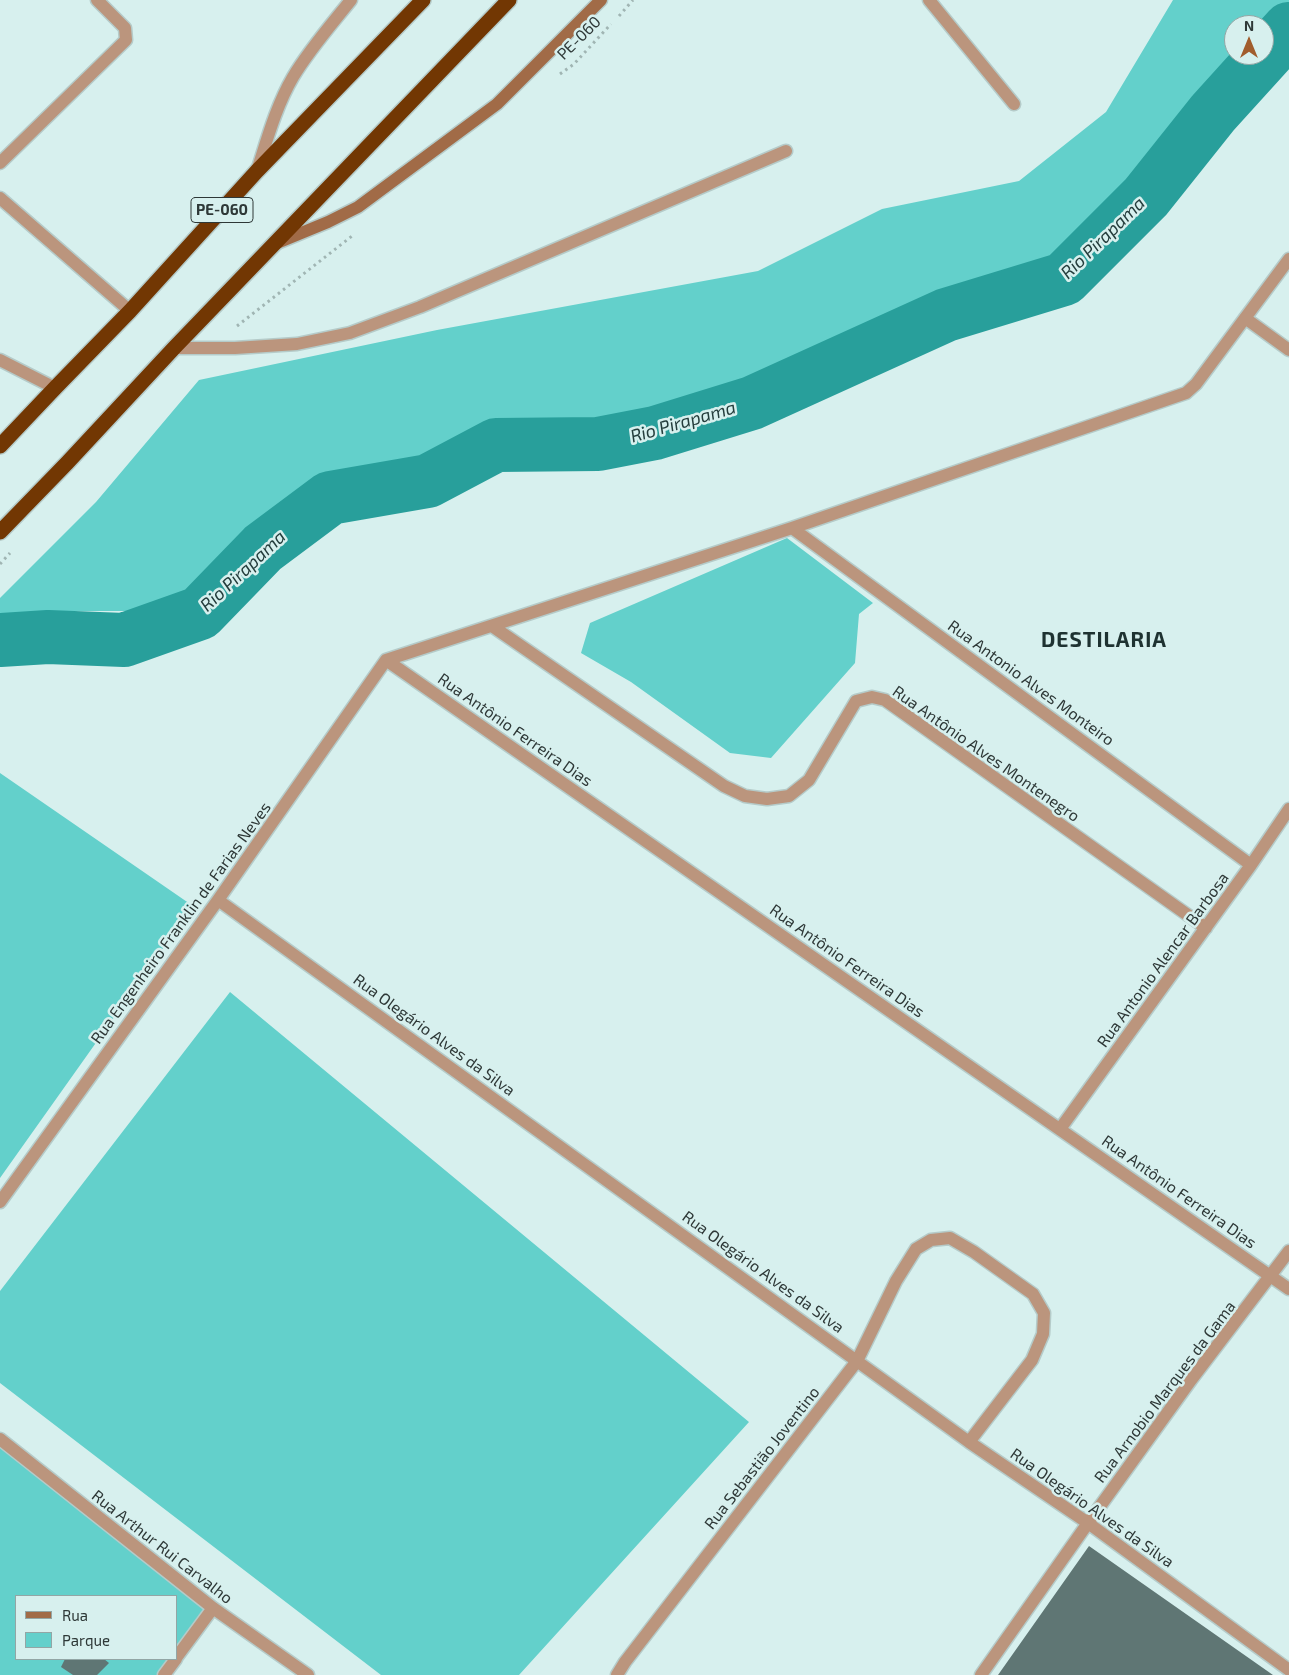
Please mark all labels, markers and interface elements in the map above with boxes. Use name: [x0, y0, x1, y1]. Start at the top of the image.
street label: PE-060: [553, 12, 605, 64]
north arrow: [1224, 15, 1274, 65]
text: N: [1244, 17, 1254, 34]
water label: Rio Pirapama: [1056, 192, 1150, 284]
road number: PE-060: [191, 198, 253, 222]
water label: Rio Pirapama: [628, 397, 738, 447]
water label: Rio Pirapama: [196, 526, 290, 616]
street label: Rua Antonio Alves Monteiro: [944, 616, 1118, 750]
district label: DESTILARIA: [1040, 627, 1168, 653]
street label: Rua Antônio Ferreira Dias: [434, 669, 596, 791]
street label: Rua Antônio Alves Montenegro: [889, 682, 1083, 826]
street label: Rua Engenheiro Franklin de Farias Neves: [87, 799, 275, 1047]
street label: Rua Antonio Alencar Barbosa: [1093, 869, 1233, 1051]
street label: Rua Antônio Ferreira Dias: [766, 900, 928, 1022]
street label: Rua Olegário Alves da Silva: [349, 970, 519, 1100]
street label: Rua Antônio Ferreira Dias: [1098, 1131, 1260, 1253]
street label: Rua Olegário Alves da Silva: [678, 1207, 848, 1337]
street label: Rua Arnobio Marques da Gama: [1090, 1297, 1240, 1487]
street label: Rua Sebastião Joventino: [700, 1383, 824, 1533]
street label: Rua Olegário Alves da Silva: [1007, 1444, 1177, 1572]
street label: Rua Arthur Rui Carvalho: [88, 1486, 236, 1608]
legend: [15, 1595, 178, 1660]
text: Rua: [62, 1606, 88, 1624]
text: Parque: [62, 1631, 110, 1649]

